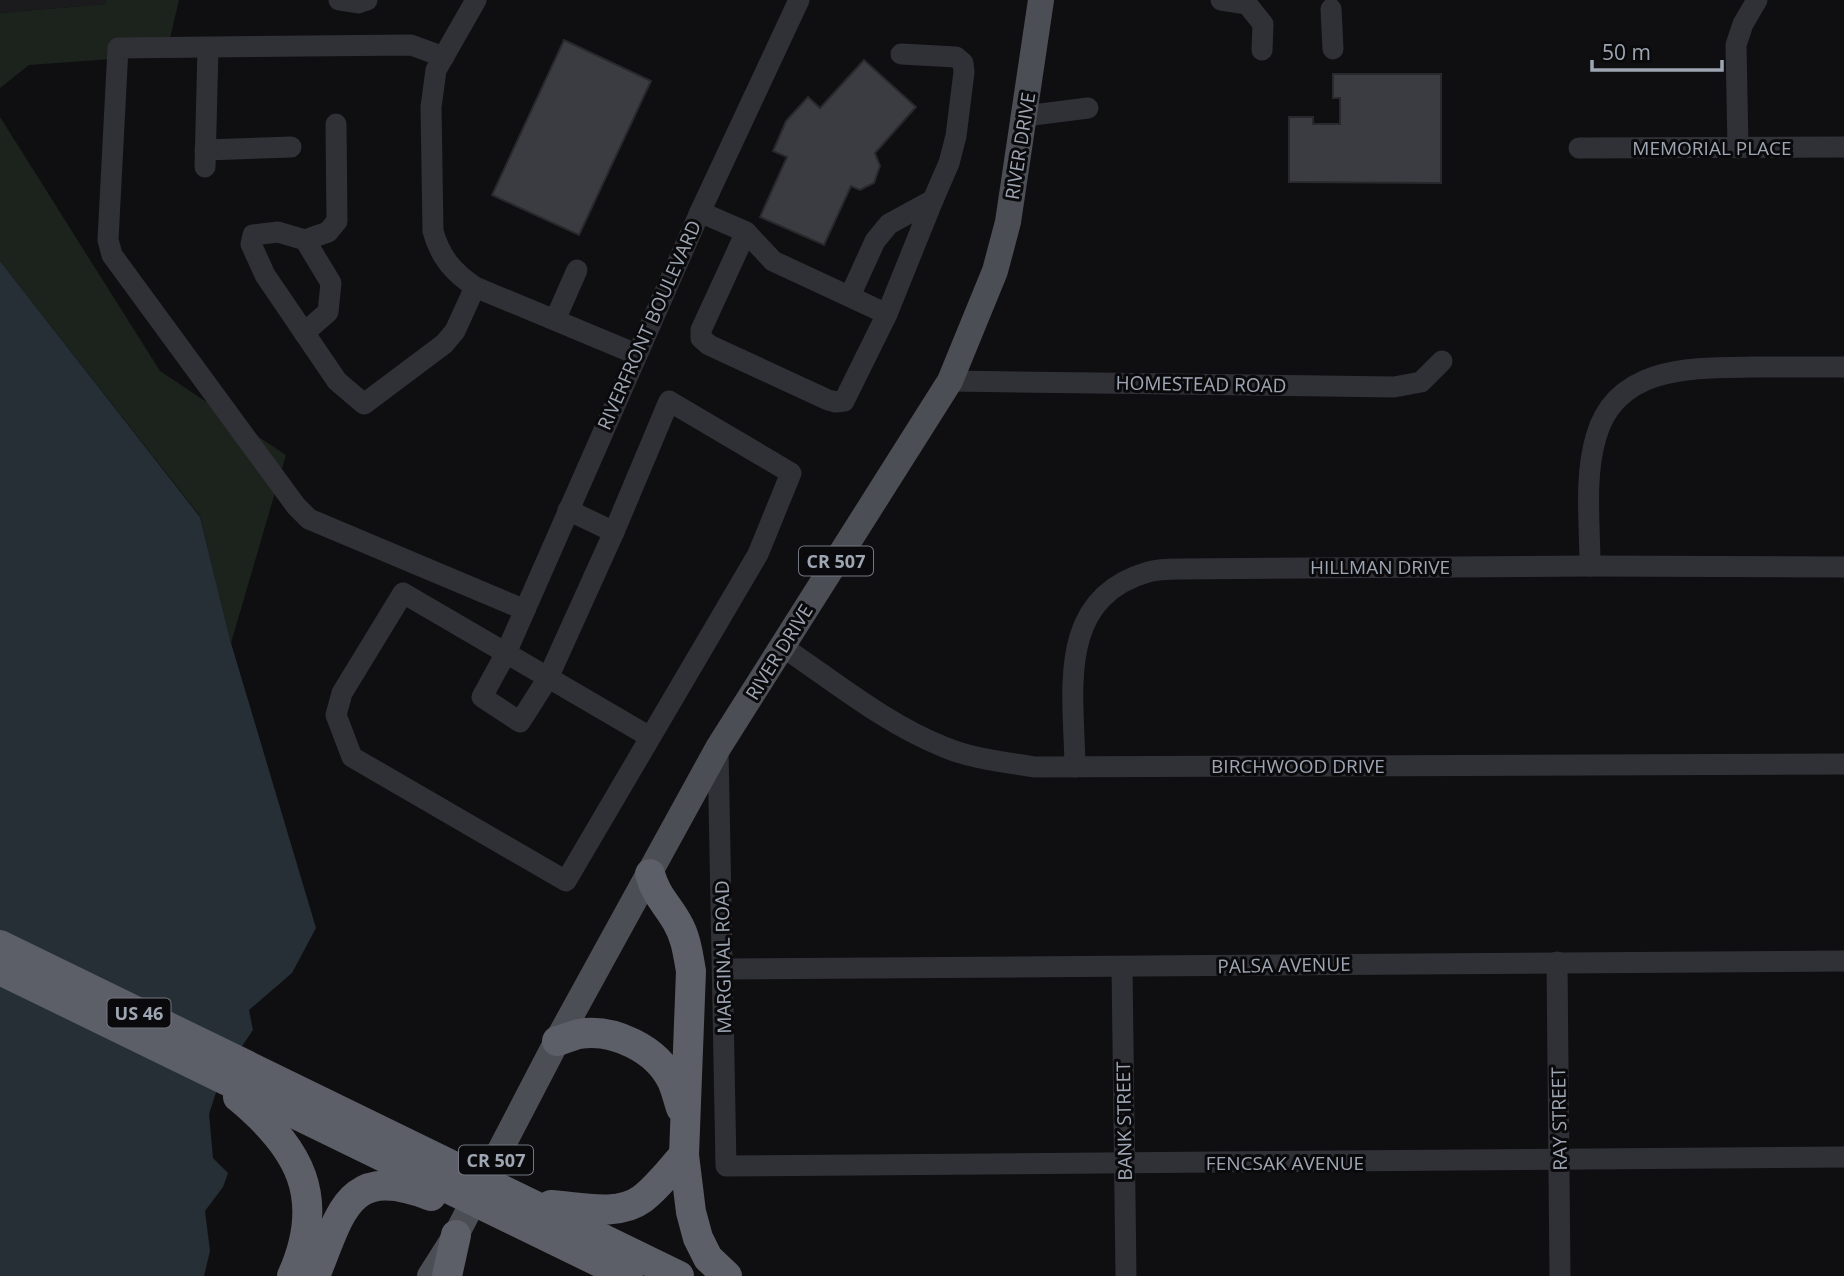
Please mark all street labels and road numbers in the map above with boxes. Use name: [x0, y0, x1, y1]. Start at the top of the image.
street label: RIVER DRIVE: [999, 90, 1041, 202]
street label: MEMORIAL PLACE: [1632, 135, 1792, 161]
street label: RIVERFRONT BOULEVARD: [591, 216, 707, 434]
street label: HOMESTEAD ROAD: [1115, 370, 1287, 398]
road number: CR 507: [799, 546, 873, 576]
street label: HILLMAN DRIVE: [1310, 554, 1450, 580]
street label: RIVER DRIVE: [739, 599, 819, 705]
street label: BIRCHWOOD DRIVE: [1211, 753, 1385, 779]
street label: MARGINAL ROAD: [709, 880, 737, 1034]
street label: PALSA AVENUE: [1217, 951, 1351, 979]
road number: US 46: [108, 998, 170, 1028]
street label: BANK STREET: [1110, 1061, 1138, 1181]
street label: RAY STREET: [1545, 1067, 1573, 1171]
road number: CR 507: [459, 1146, 533, 1175]
street label: FENCSAK AVENUE: [1206, 1150, 1364, 1176]

